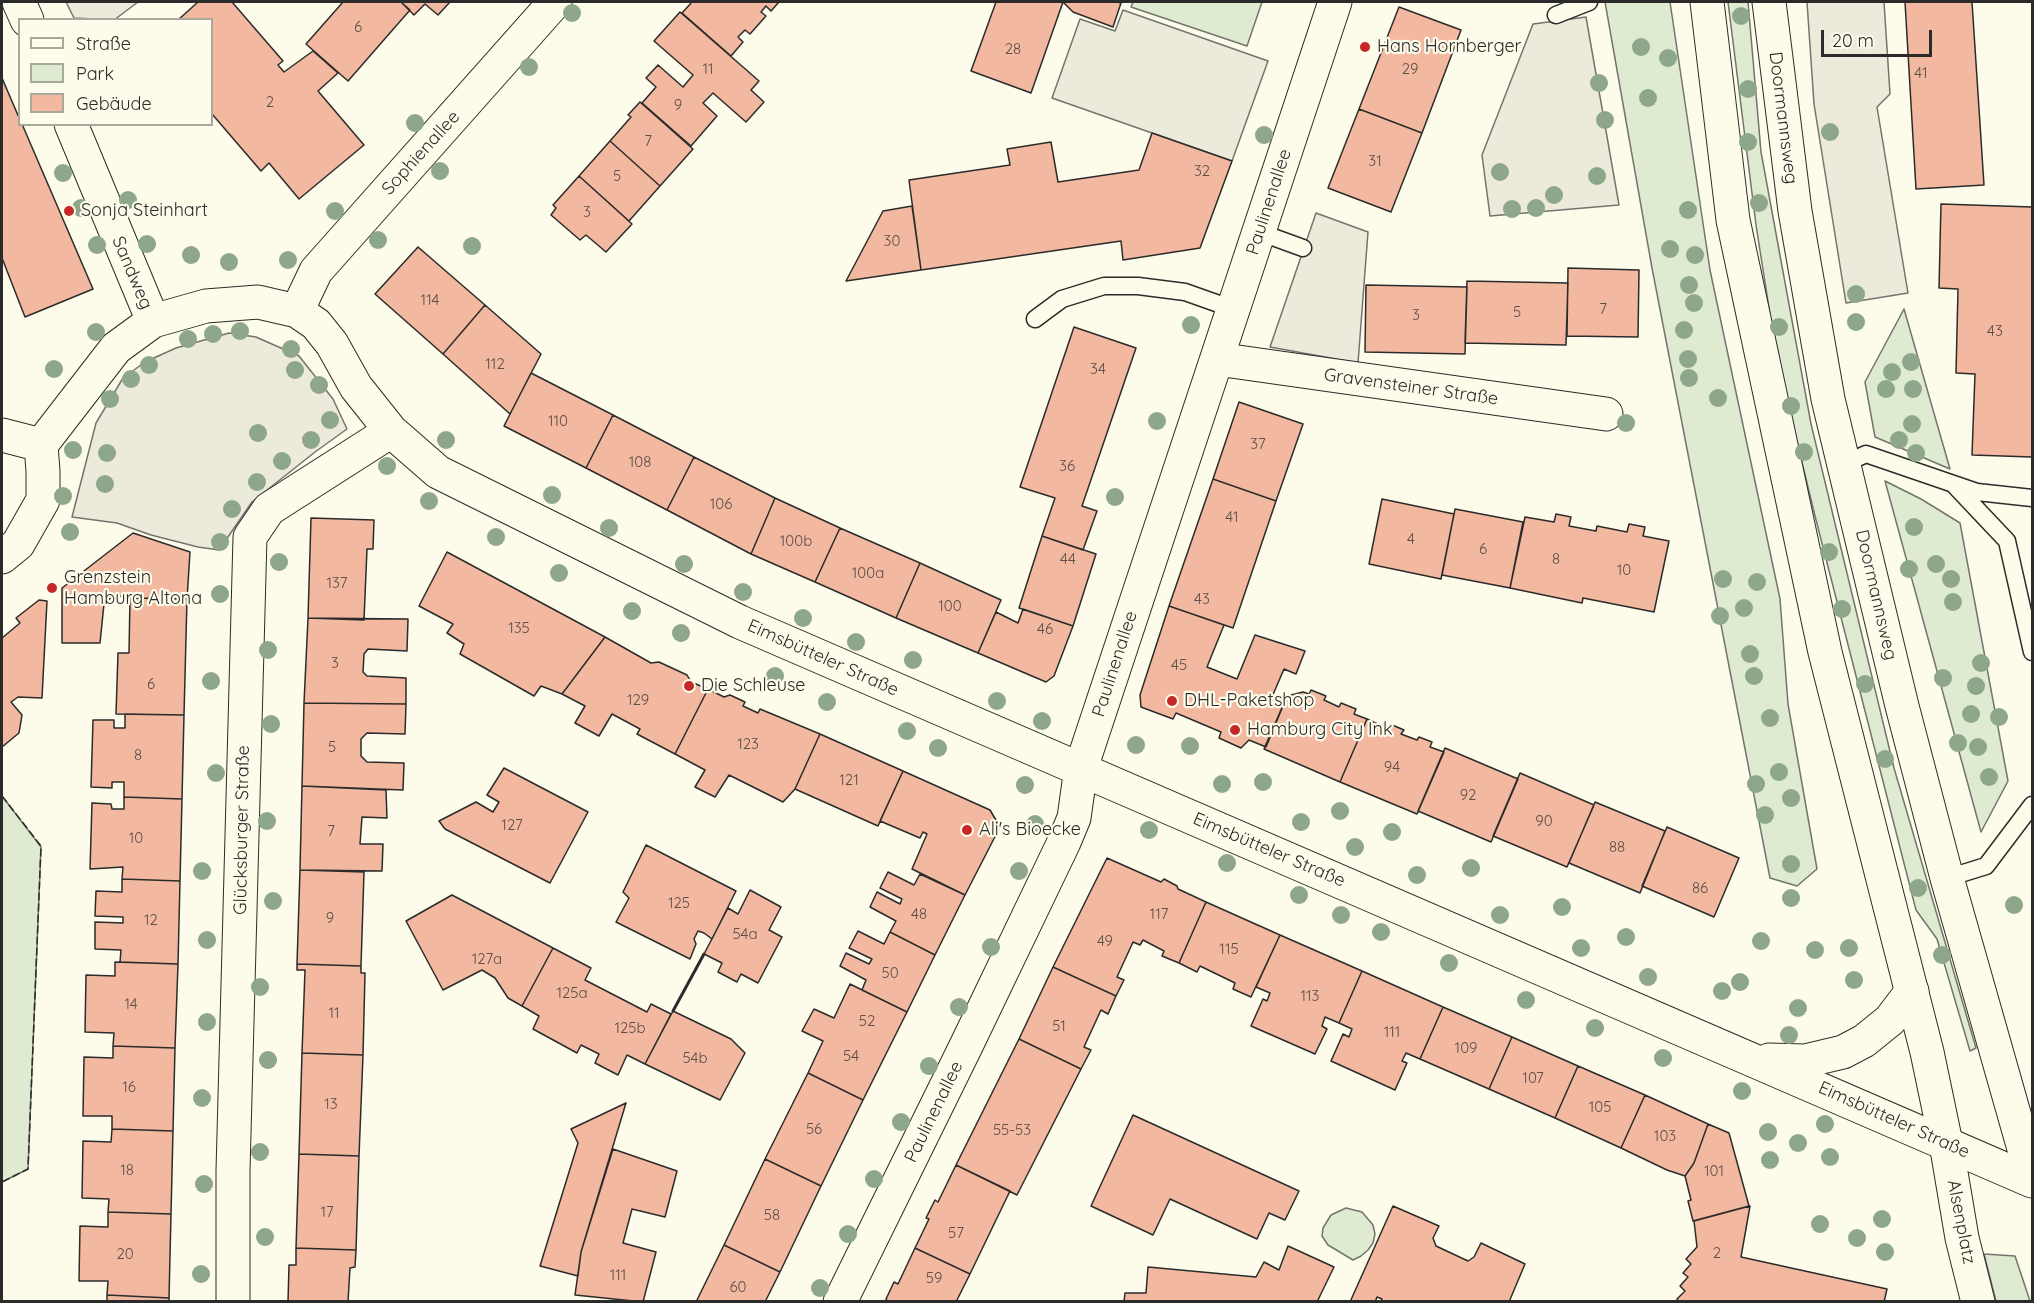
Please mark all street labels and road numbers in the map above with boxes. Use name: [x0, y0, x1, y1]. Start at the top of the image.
street label: Doormannsweg: [1764, 51, 1802, 185]
street label: Sophienallee: [378, 106, 464, 200]
street label: Paulinenallee: [1242, 146, 1296, 258]
street label: Sandweg: [107, 233, 157, 313]
street label: Gravensteiner Straße: [1322, 364, 1500, 410]
street label: Doormannsweg: [1850, 528, 1902, 662]
street label: Paulinenallee: [1088, 608, 1142, 720]
street label: Eimsbütteler Straße: [744, 615, 902, 701]
street label: Glücksburger Straße: [230, 745, 254, 915]
street label: Eimsbütteler Straße: [1190, 808, 1348, 892]
street label: Paulinenallee: [900, 1058, 968, 1166]
street label: Eimsbütteler Straße: [1815, 1077, 1973, 1163]
street label: Alsenplatz: [1942, 1178, 1980, 1266]

